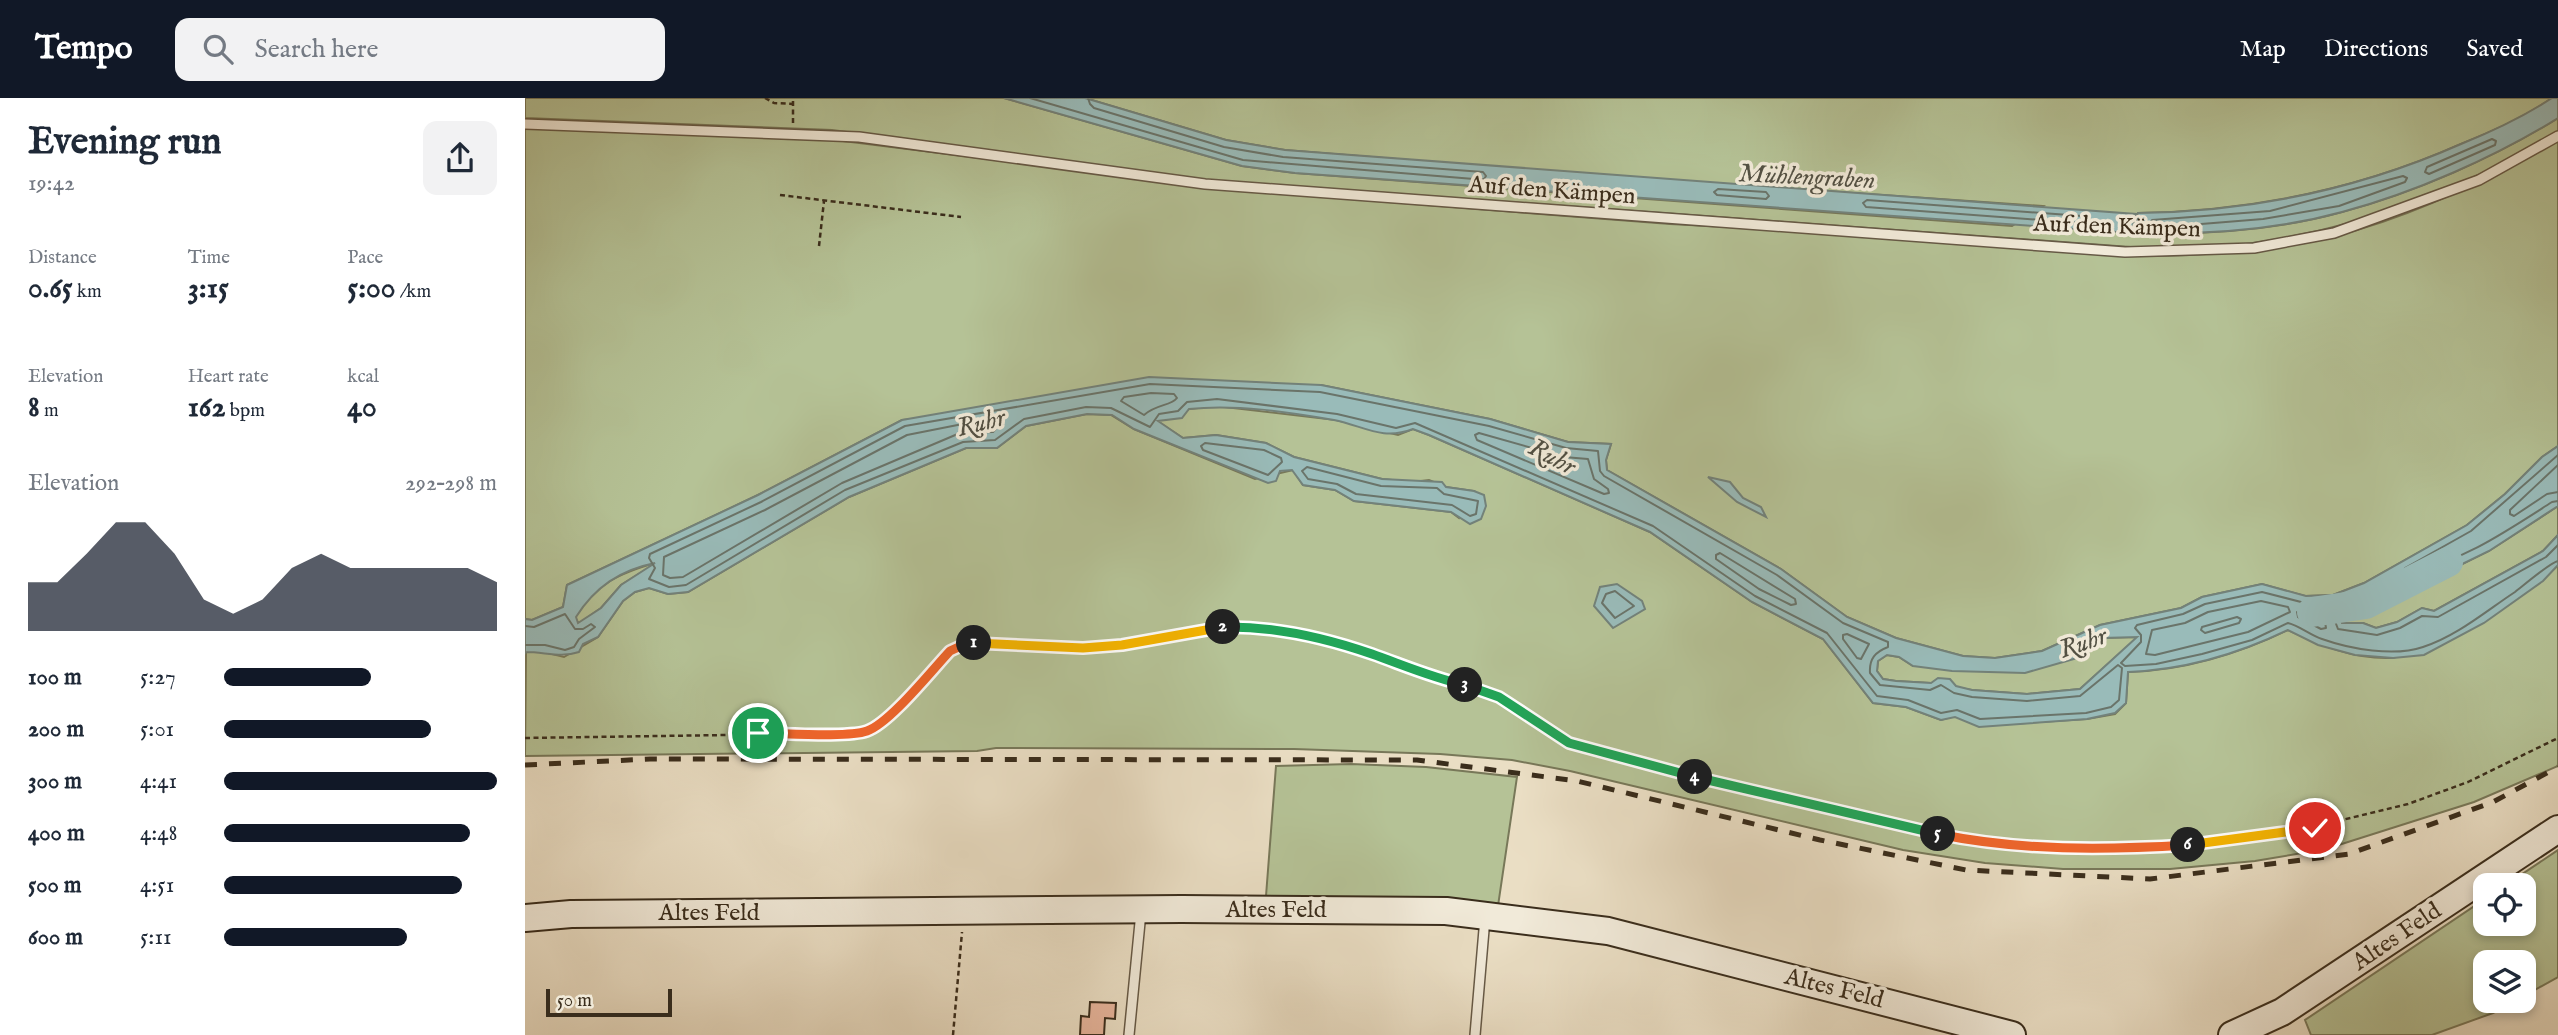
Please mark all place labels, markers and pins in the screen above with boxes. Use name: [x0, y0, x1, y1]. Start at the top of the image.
pin: 2: [1205, 610, 1241, 644]
pin: 1: [957, 626, 991, 660]
pin: 3: [1447, 668, 1483, 702]
pin: [728, 703, 788, 763]
pin: 4: [1677, 760, 1713, 794]
pin: [2285, 798, 2345, 858]
pin: 5: [1921, 816, 1955, 852]
pin: 6: [2171, 828, 2205, 862]

